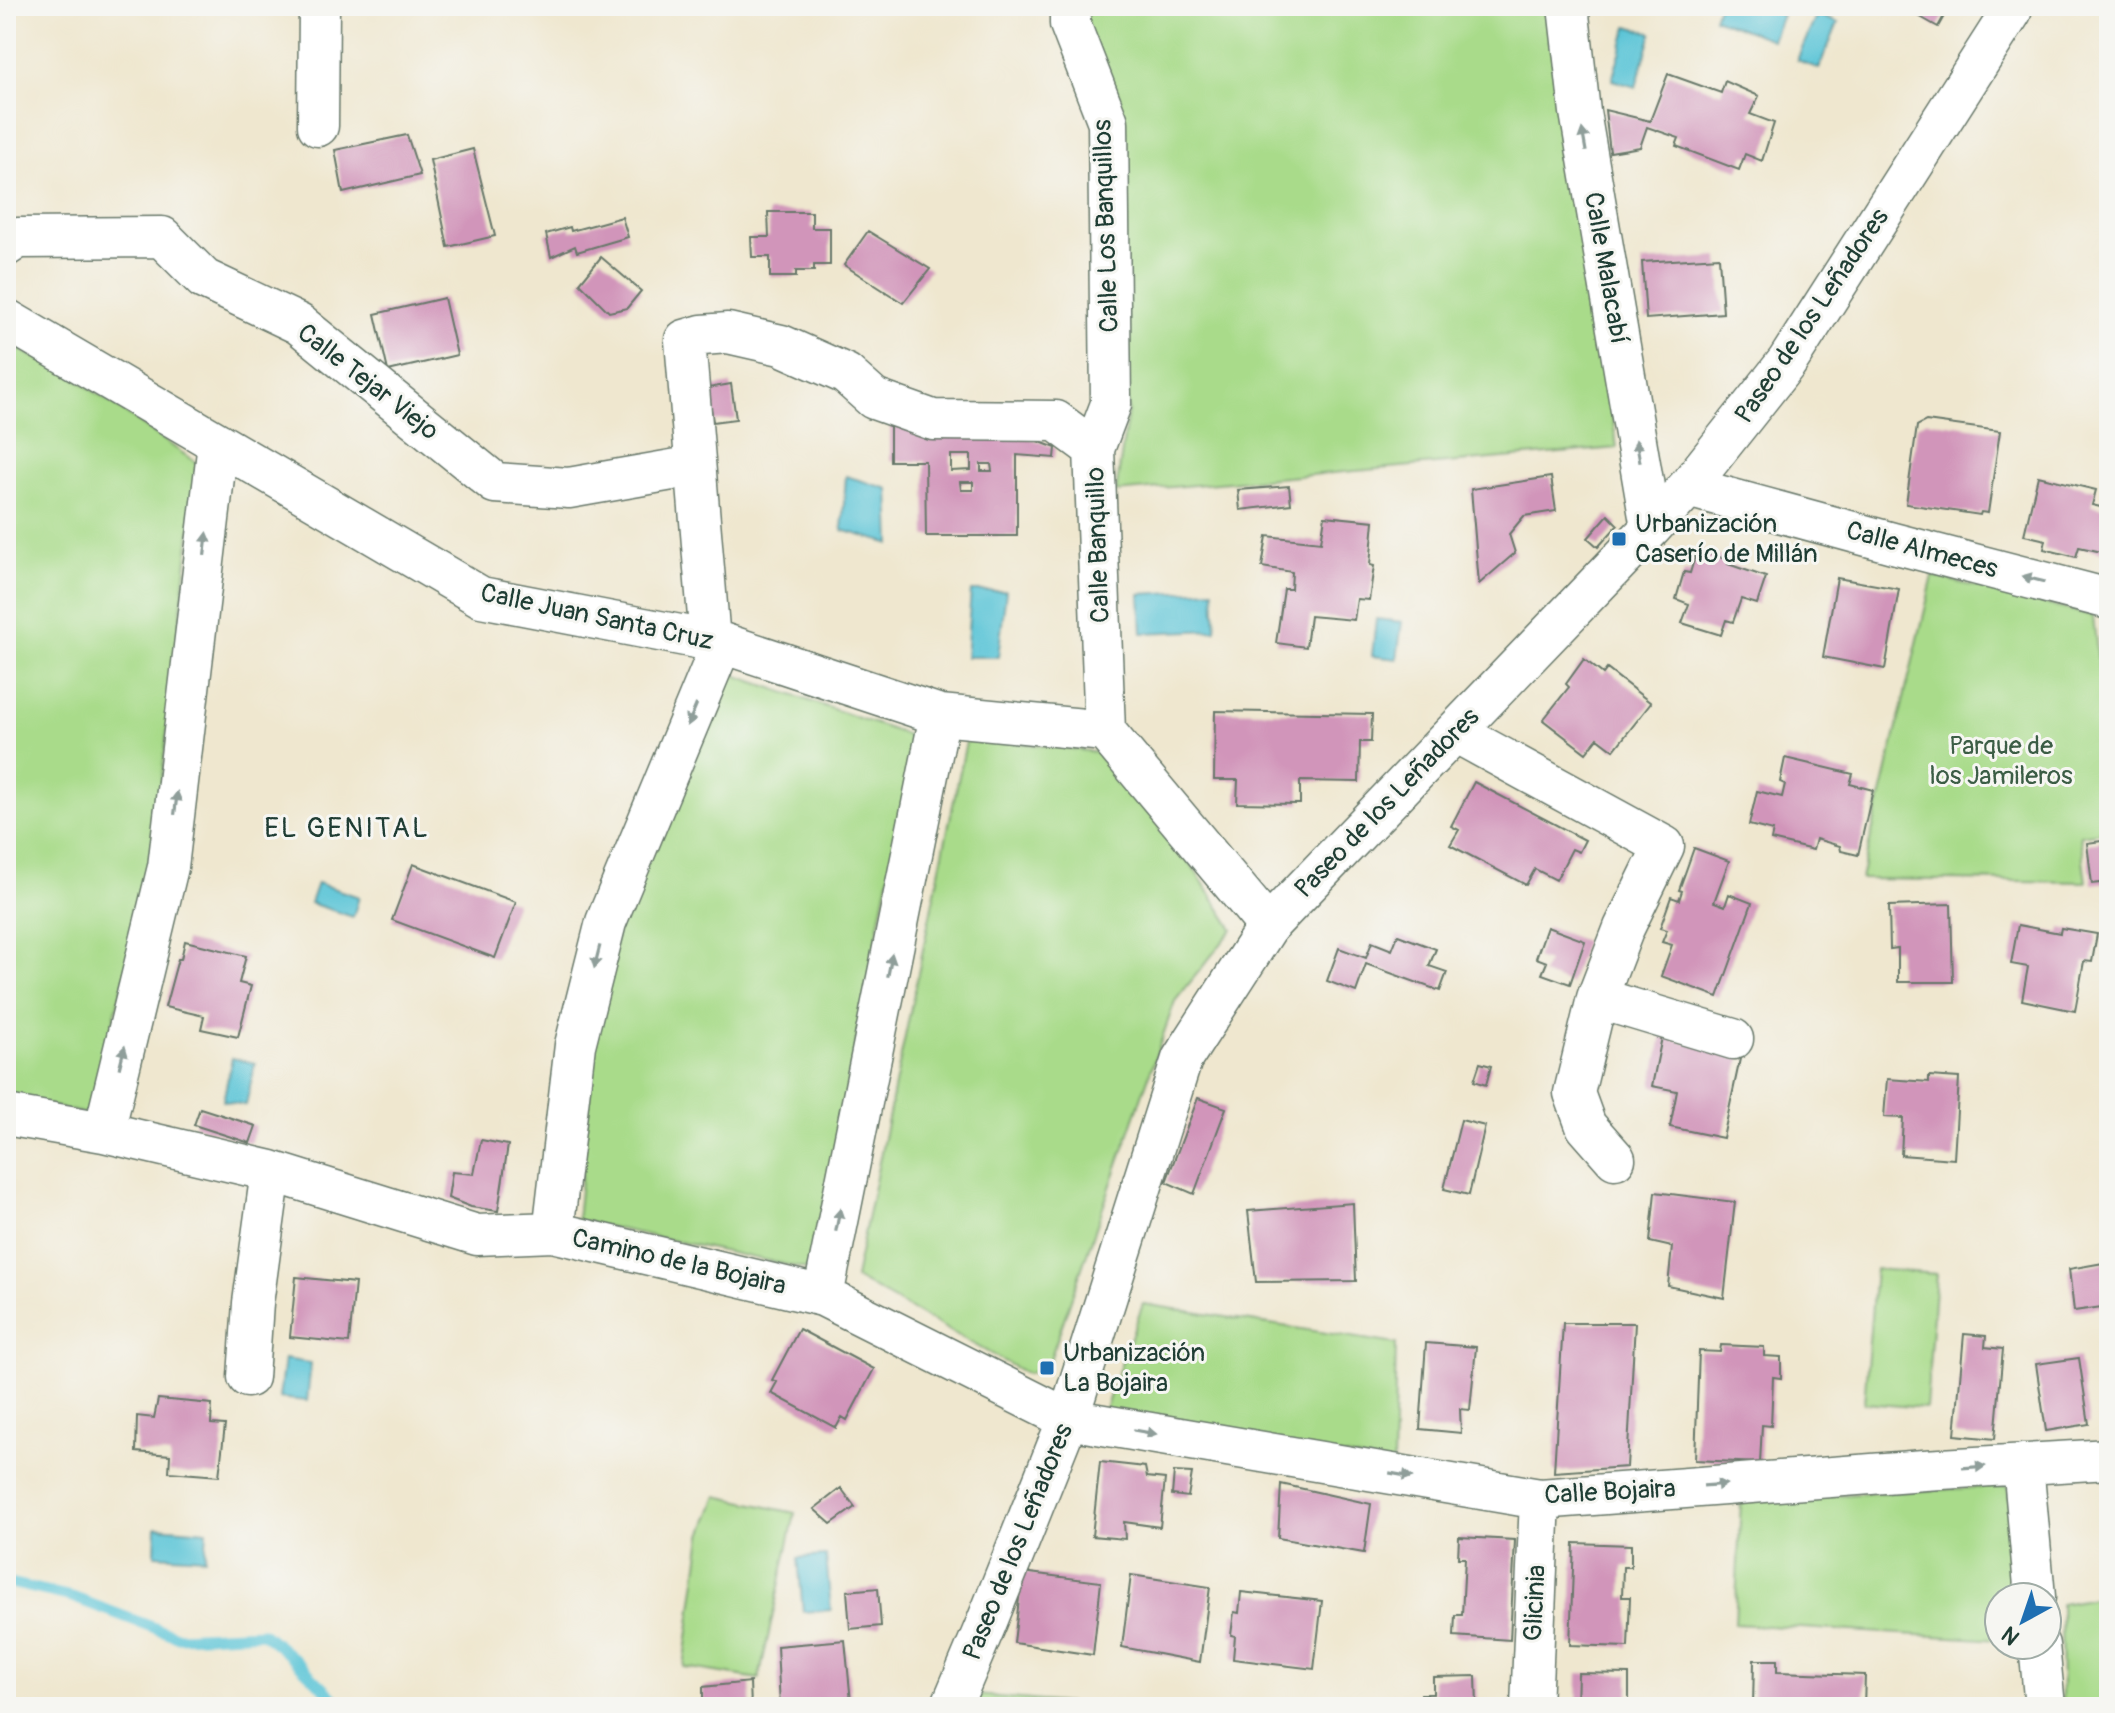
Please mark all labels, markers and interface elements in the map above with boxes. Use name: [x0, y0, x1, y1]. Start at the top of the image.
street label: Calle Los Banquillos: [1086, 118, 1126, 333]
one-way arrow: [1578, 127, 1590, 152]
street label: Calle Malacabí: [1577, 190, 1635, 346]
street label: Paseo de los Leñadores: [1728, 202, 1896, 430]
street label: Calle Tejar Viejo: [291, 317, 445, 447]
one-way arrow: [1631, 438, 1644, 463]
street label: Calle Banquillo: [1079, 466, 1117, 623]
place label: Urbanización Caserío de Millán: [1635, 508, 1818, 570]
street label: Calle Almeces: [1843, 514, 2002, 586]
marker: Urbanización Caserío de Millán: [1610, 530, 1628, 548]
one-way arrow: [200, 531, 213, 556]
one-way arrow: [2021, 573, 2046, 585]
street label: Calle Juan Santa Cruz: [478, 577, 716, 657]
street label: Paseo de los Leñadores: [1288, 701, 1486, 905]
one-way arrow: [685, 703, 698, 727]
park label: Parque de los Jamileros: [1929, 730, 2073, 792]
one-way arrow: [169, 790, 182, 815]
district label: EL GENITAL: [264, 811, 430, 846]
one-way arrow: [590, 944, 603, 969]
one-way arrow: [884, 952, 896, 977]
one-way arrow: [116, 1044, 129, 1069]
one-way arrow: [833, 1207, 845, 1232]
street label: Camino de la Bojaira: [569, 1222, 789, 1302]
place label: Urbanización La Bojaira: [1063, 1337, 1205, 1399]
marker: Urbanización La Bojaira: [1038, 1359, 1056, 1377]
street label: Paseo de los Leñadores: [956, 1419, 1080, 1665]
one-way arrow: [1133, 1426, 1158, 1438]
one-way arrow: [1962, 1460, 1987, 1473]
one-way arrow: [1389, 1469, 1414, 1482]
street label: Calle Bojaira: [1543, 1473, 1677, 1511]
one-way arrow: [1703, 1479, 1728, 1492]
street label: Glicinia: [1517, 1564, 1553, 1642]
north arrow: [1983, 1581, 2063, 1661]
text: N: [1996, 1620, 2025, 1651]

